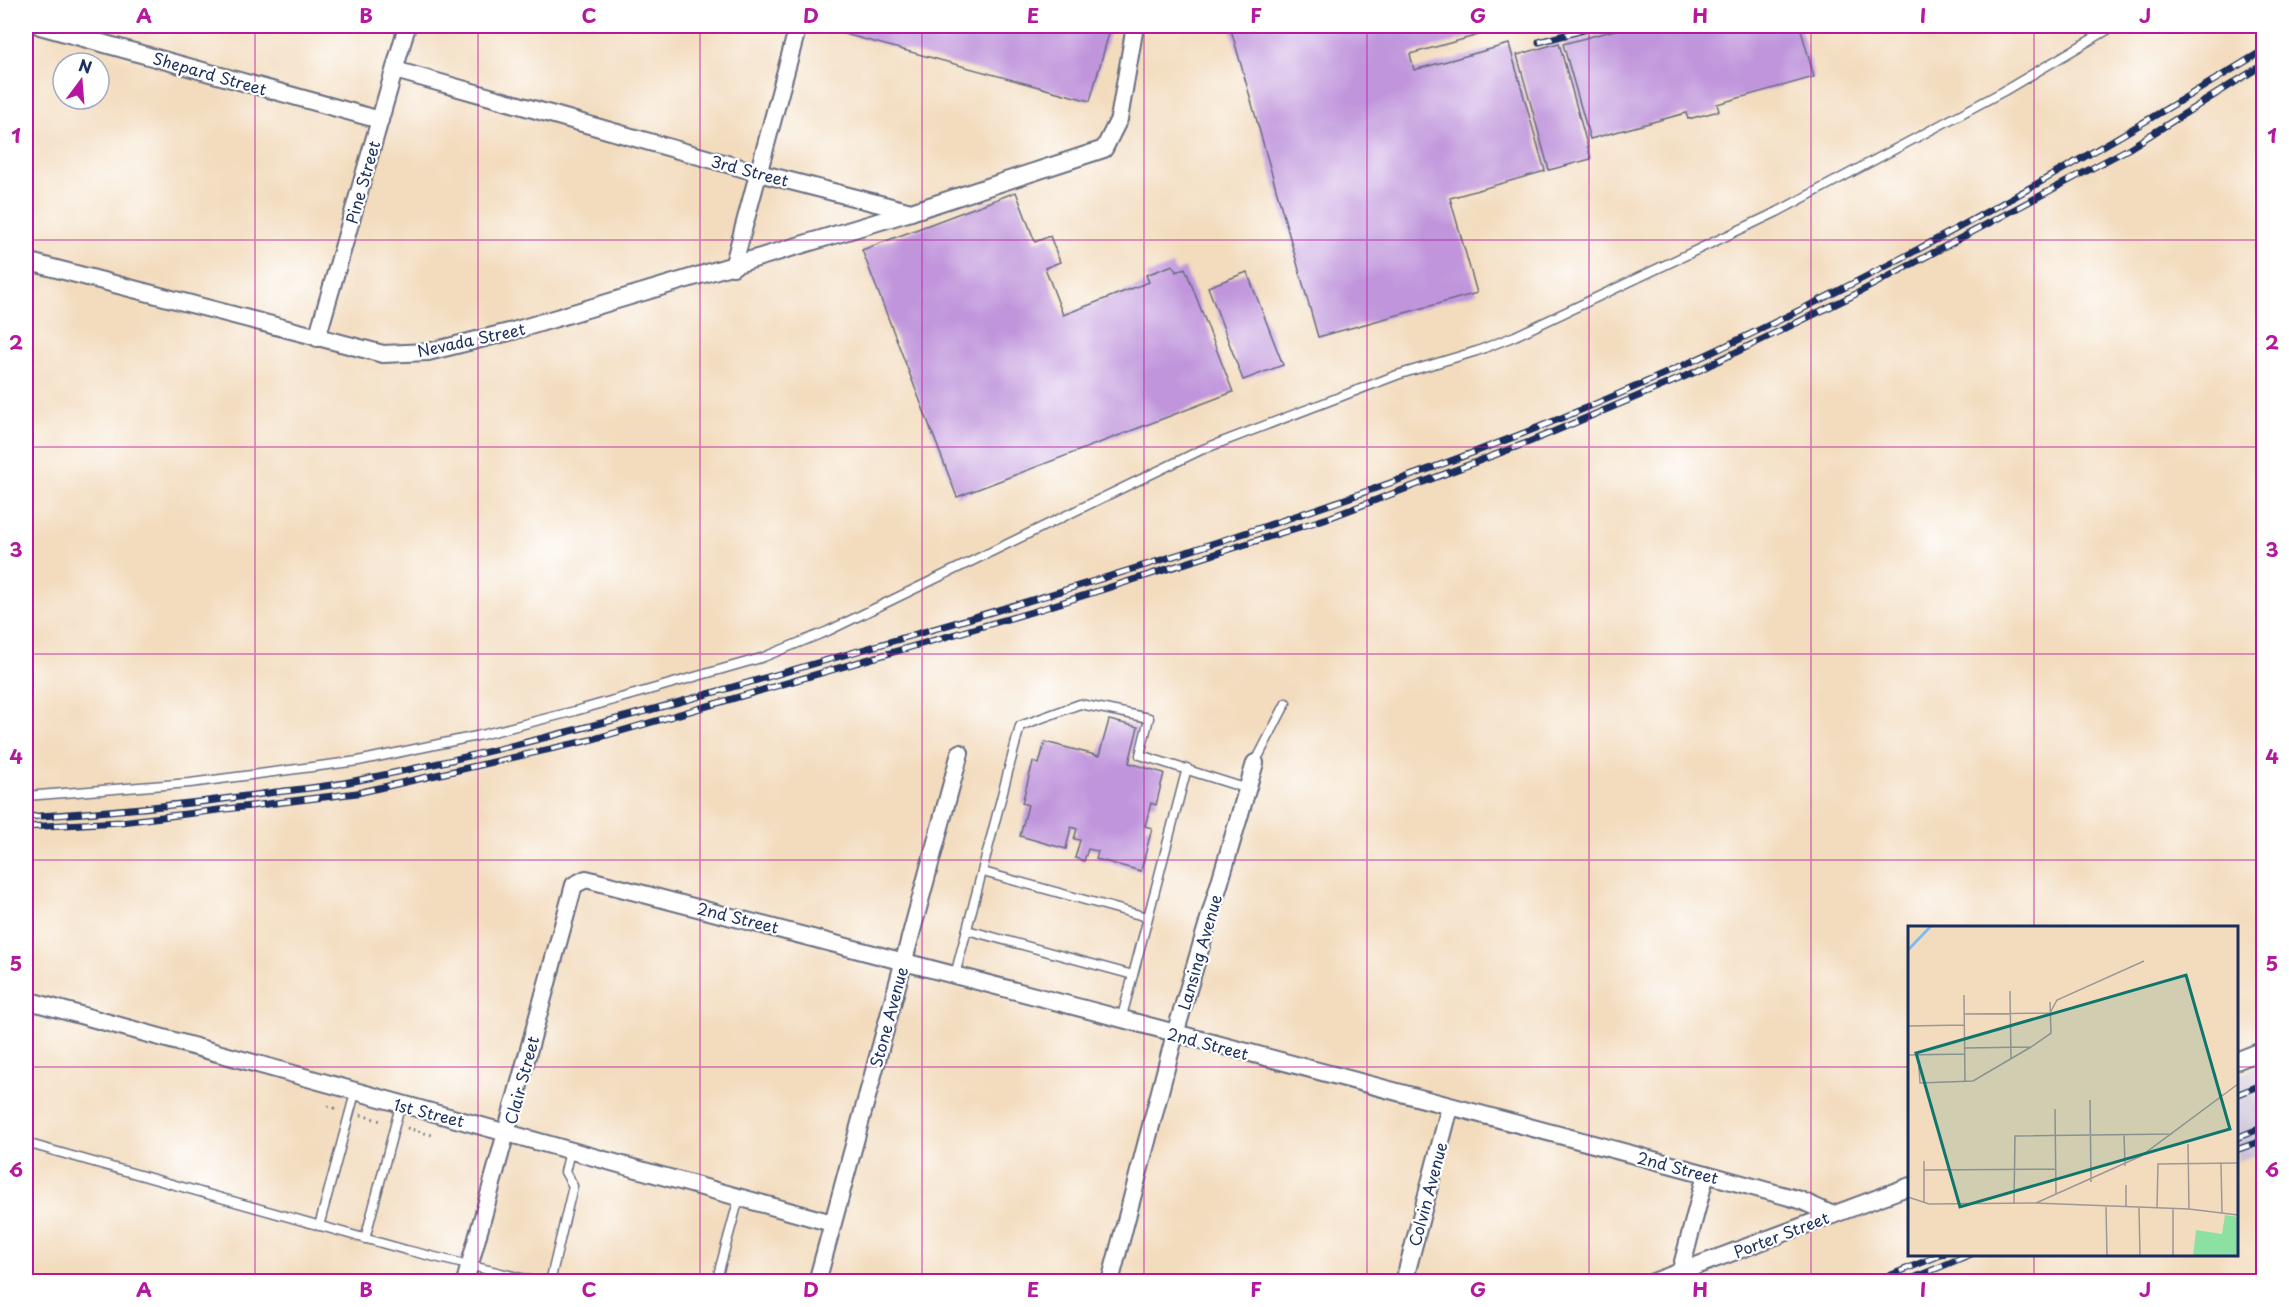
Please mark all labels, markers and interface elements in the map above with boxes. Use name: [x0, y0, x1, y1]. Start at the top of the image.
text: A: [136, 0, 152, 30]
text: B: [359, 0, 373, 30]
text: C: [581, 0, 597, 30]
text: D: [803, 0, 819, 30]
text: E: [1027, 0, 1039, 30]
text: F: [1250, 0, 1262, 30]
text: G: [1470, 0, 1486, 30]
text: H: [1692, 0, 1708, 30]
text: I: [1920, 0, 1926, 30]
text: J: [2139, 0, 2151, 30]
street label: Shepard Street: [150, 45, 270, 101]
north arrow: [51, 51, 111, 111]
text: N: [76, 52, 95, 79]
text: 1: [11, 120, 21, 150]
text: 1: [2267, 120, 2277, 150]
street label: Pine Street: [339, 138, 385, 226]
street label: 3rd Street: [708, 148, 792, 192]
street label: Nevada Street: [415, 316, 528, 362]
text: 2: [9, 327, 23, 357]
text: 2: [2265, 327, 2279, 357]
text: 3: [9, 534, 23, 564]
text: 3: [2265, 534, 2279, 564]
text: 4: [9, 741, 23, 771]
text: 4: [2265, 741, 2279, 771]
street label: Lansing Avenue: [1171, 891, 1227, 1013]
street label: 2nd Street: [695, 895, 782, 939]
inset map: [1908, 926, 2238, 1256]
text: 5: [10, 948, 22, 978]
text: 5: [2266, 948, 2278, 978]
street label: Stone Avenue: [863, 964, 913, 1070]
street label: 2nd Street: [1165, 1021, 1252, 1065]
street label: Clair Street: [498, 1033, 544, 1127]
street label: 1st Street: [391, 1092, 467, 1132]
street label: Colvin Avenue: [1402, 1139, 1453, 1249]
street label: 2nd Street: [1635, 1145, 1722, 1189]
text: 6: [9, 1154, 23, 1184]
text: 6: [2265, 1154, 2279, 1184]
street label: Porter Street: [1730, 1205, 1833, 1263]
text: A: [136, 1274, 152, 1304]
text: B: [359, 1274, 373, 1304]
text: C: [581, 1274, 597, 1304]
text: D: [803, 1274, 819, 1304]
text: E: [1027, 1274, 1039, 1304]
text: F: [1250, 1274, 1262, 1304]
text: G: [1470, 1274, 1486, 1304]
text: H: [1692, 1274, 1708, 1304]
text: I: [1920, 1274, 1926, 1304]
text: J: [2139, 1274, 2151, 1304]

